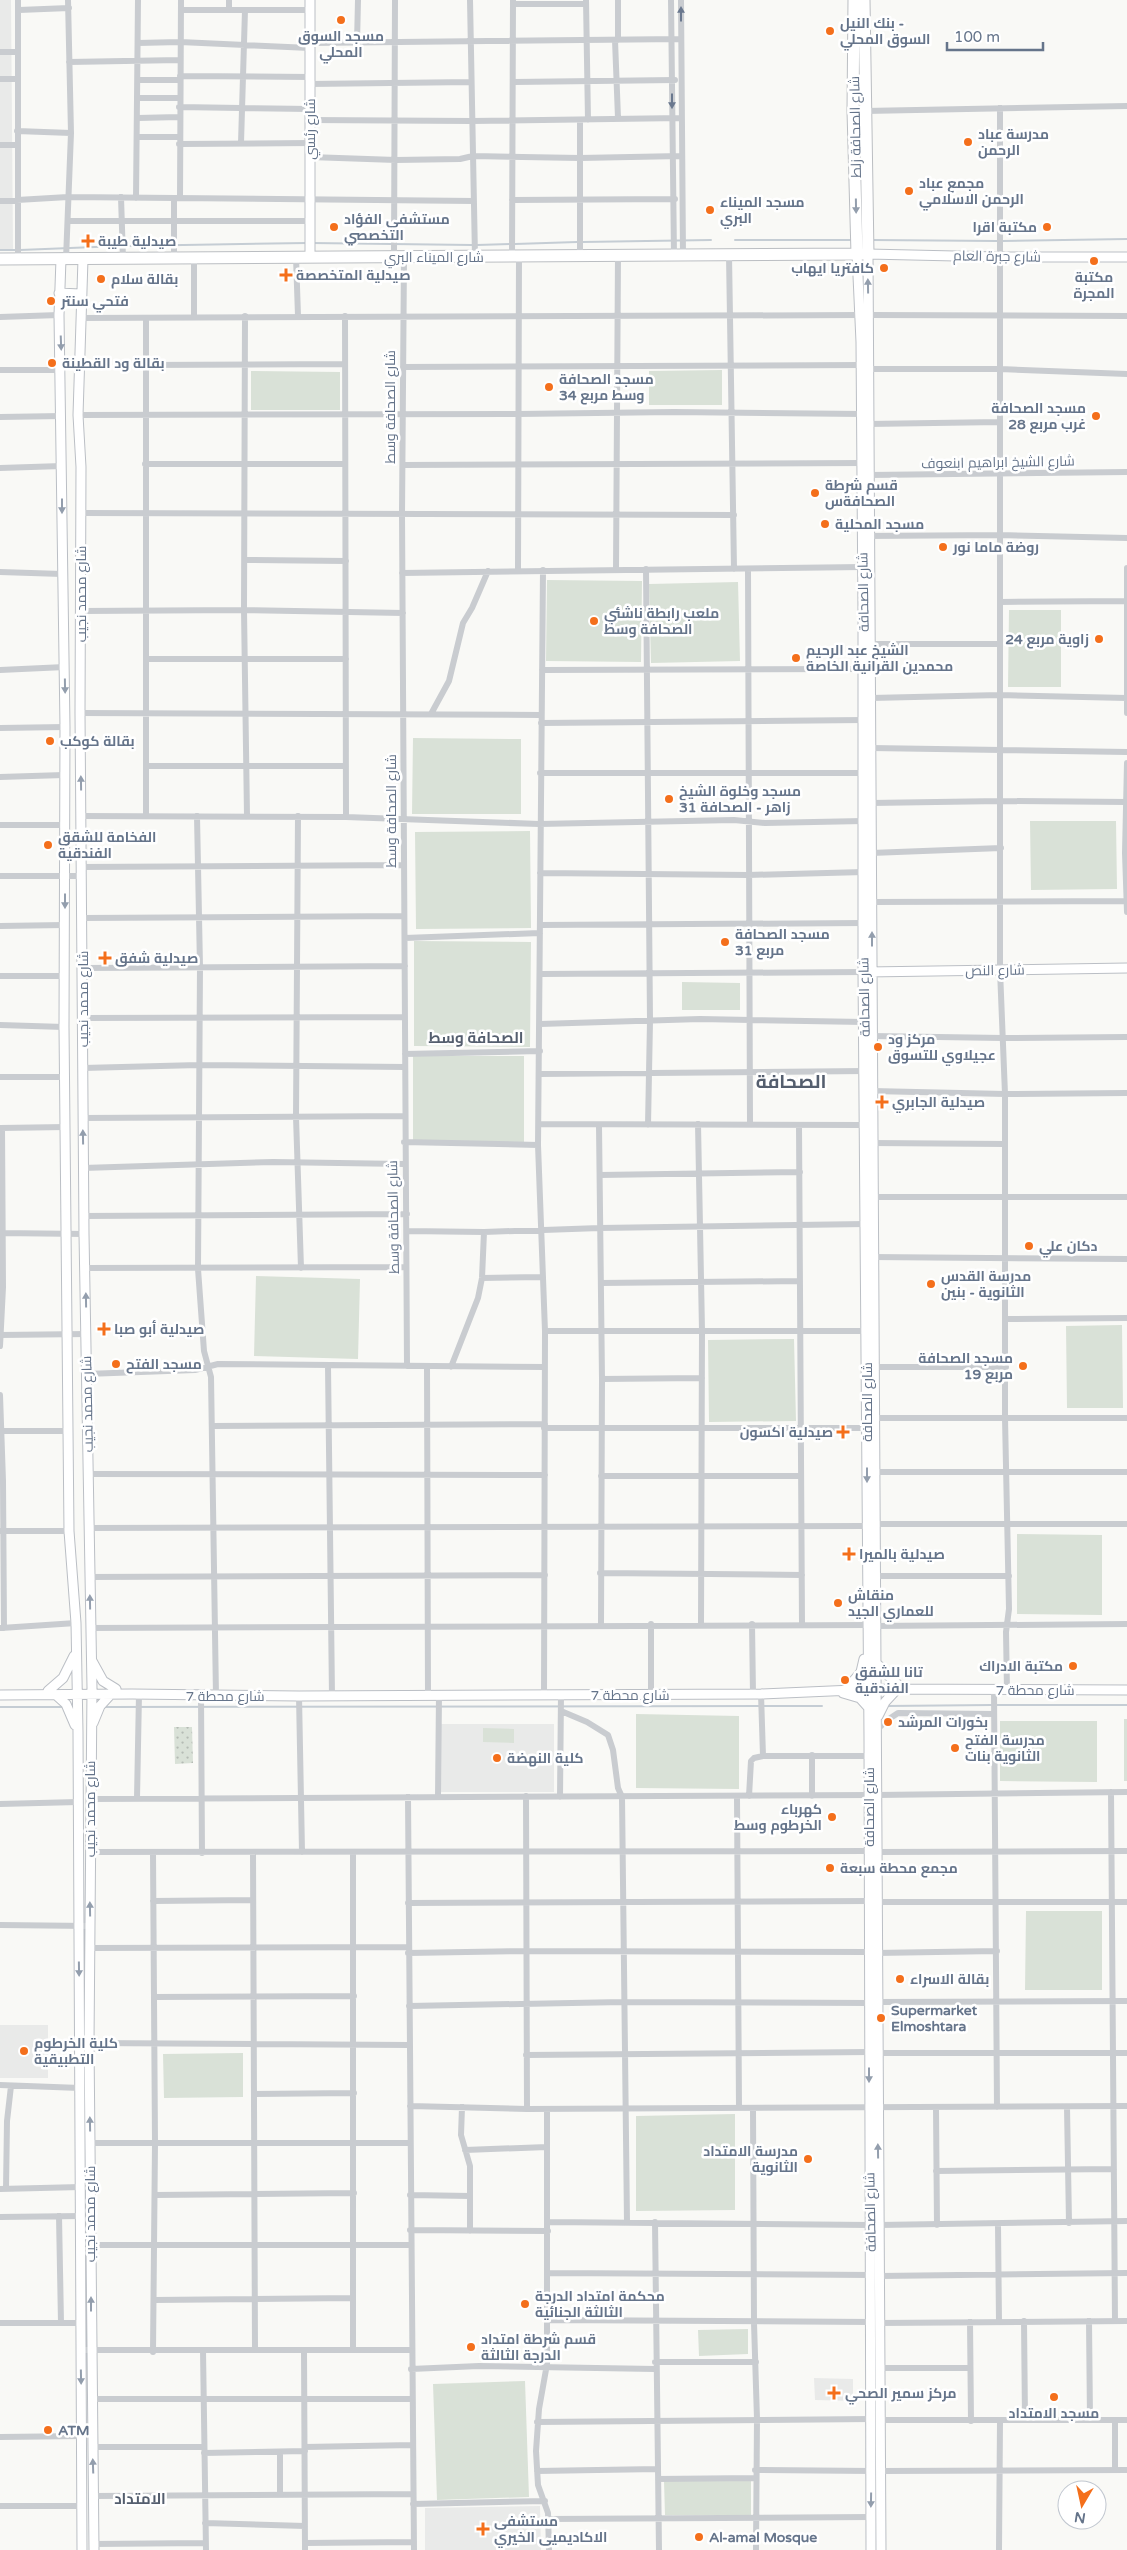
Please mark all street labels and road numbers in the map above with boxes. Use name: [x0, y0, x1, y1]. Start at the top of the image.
street label: شارع الصحافة زلط: [846, 76, 865, 178]
street label: شارع رئسي: [302, 98, 321, 160]
street label: شارع جبرة العام: [953, 247, 1041, 267]
street label: شارع الميناء البري: [384, 249, 484, 269]
street label: شارع الصحافة وسط: [382, 350, 399, 464]
street label: شارع الشيخ ابراهيم ابنعوف: [921, 453, 1075, 473]
street label: شارع محمد نجيب: [73, 546, 90, 642]
street label: شارع الصحافة: [854, 552, 873, 632]
street label: شارع الصحافة وسط: [383, 754, 400, 868]
street label: شارع محمد نجيب: [75, 951, 92, 1047]
street label: شارع الصحافة: [855, 957, 874, 1037]
street label: شارع النص: [965, 961, 1025, 980]
street label: شارع الصحافة وسط: [384, 1160, 403, 1274]
street label: شارع محمد نجيب: [78, 1356, 97, 1452]
street label: شارع الصحافة: [859, 1362, 876, 1442]
street label: شارع محطة 7: [995, 1682, 1075, 1699]
street label: شارع محطة 7: [590, 1687, 670, 1704]
street label: شارع محطة 7: [185, 1688, 265, 1705]
street label: شارع محمد نجيب: [82, 1761, 99, 1857]
street label: شارع الصحافة: [861, 1767, 878, 1847]
street label: شارع محمد نجيب: [82, 2166, 99, 2262]
street label: شارع الصحافة: [861, 2172, 880, 2252]

